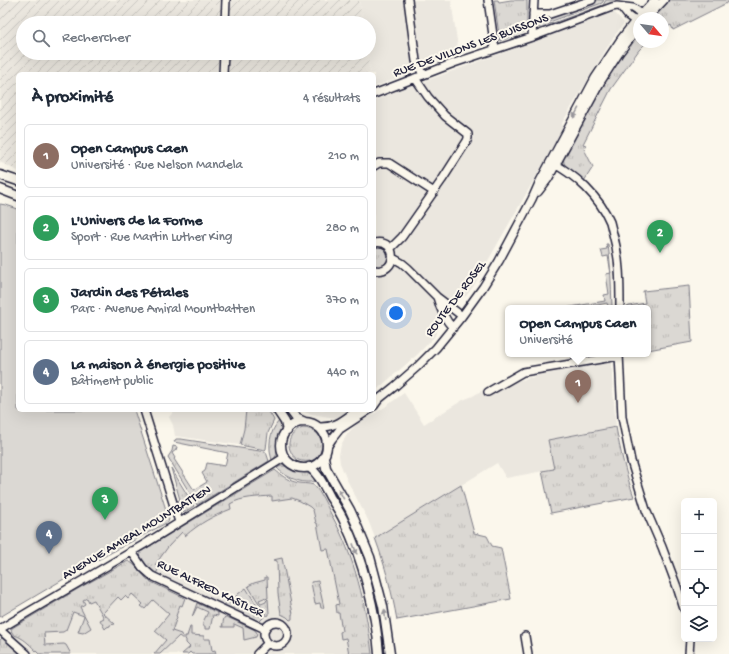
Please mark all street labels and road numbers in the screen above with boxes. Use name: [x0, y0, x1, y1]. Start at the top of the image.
street label: RUE DE VILLONS LES BUISSONS: [391, 11, 552, 81]
street label: ROUTE DE ROSEL: [422, 257, 490, 340]
street label: AVENUE AMIRAL MOUNTBATTEN: [60, 483, 214, 583]
street label: RUE ALFRED KASTLER: [154, 557, 267, 622]

